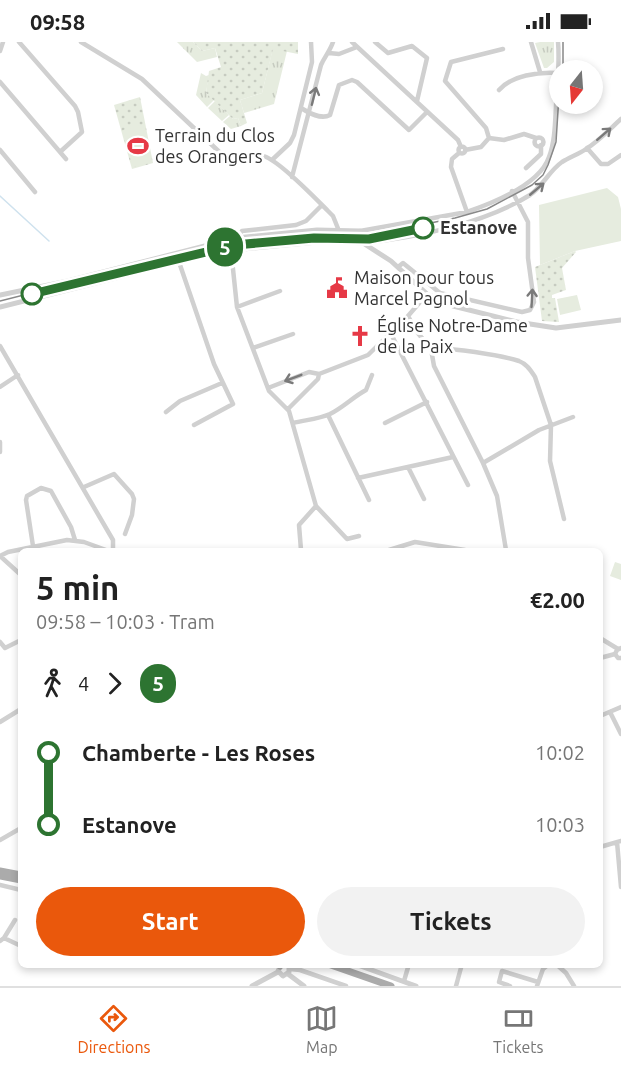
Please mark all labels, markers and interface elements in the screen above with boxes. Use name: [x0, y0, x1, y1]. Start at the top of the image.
text: 09:58: [30, 9, 85, 34]
north arrow: [549, 60, 603, 114]
map controls: [549, 60, 603, 114]
one-way arrow: [308, 87, 320, 106]
place label: Terrain du Clos des Orangers: [155, 125, 275, 166]
one-way arrow: [596, 127, 612, 140]
sports icon: Terrain du Clos des Orangers: [126, 134, 150, 158]
one-way arrow: [529, 182, 545, 195]
marker: Estanove: [412, 217, 434, 239]
place label: Estanove: [440, 217, 517, 237]
line badge: 5: [206, 228, 244, 266]
text: 5: [219, 235, 231, 259]
place label: Maison pour tous Marcel Pagnol: [354, 267, 494, 308]
public building icon: Maison pour tous Marcel Pagnol: [325, 276, 349, 300]
unlabelled marker: [21, 283, 43, 305]
one-way arrow: [526, 289, 537, 308]
place label: Église Notre-Dame de la Paix: [377, 314, 528, 356]
church icon: Église Notre-Dame de la Paix: [348, 324, 372, 348]
one-way arrow: [285, 373, 303, 384]
text: 5 min: [36, 569, 119, 606]
text: €2.00: [530, 587, 585, 612]
text: 09:58 – 10:03 · Tram: [36, 610, 215, 633]
icon: walk: [36, 667, 69, 700]
icon: forward: [98, 667, 131, 700]
text: 5: [152, 671, 164, 695]
text: 4: [78, 672, 89, 695]
text: Chamberte - Les Roses: [82, 740, 315, 765]
text: 10:02: [535, 741, 585, 764]
text: Estanove: [82, 812, 177, 837]
text: 10:03: [535, 813, 585, 836]
button: Start: [36, 887, 305, 956]
button: Tickets: [317, 887, 585, 956]
tab: Directions: [77, 1002, 151, 1056]
tab: Map: [305, 1002, 338, 1056]
tab: Tickets: [493, 1002, 544, 1056]

